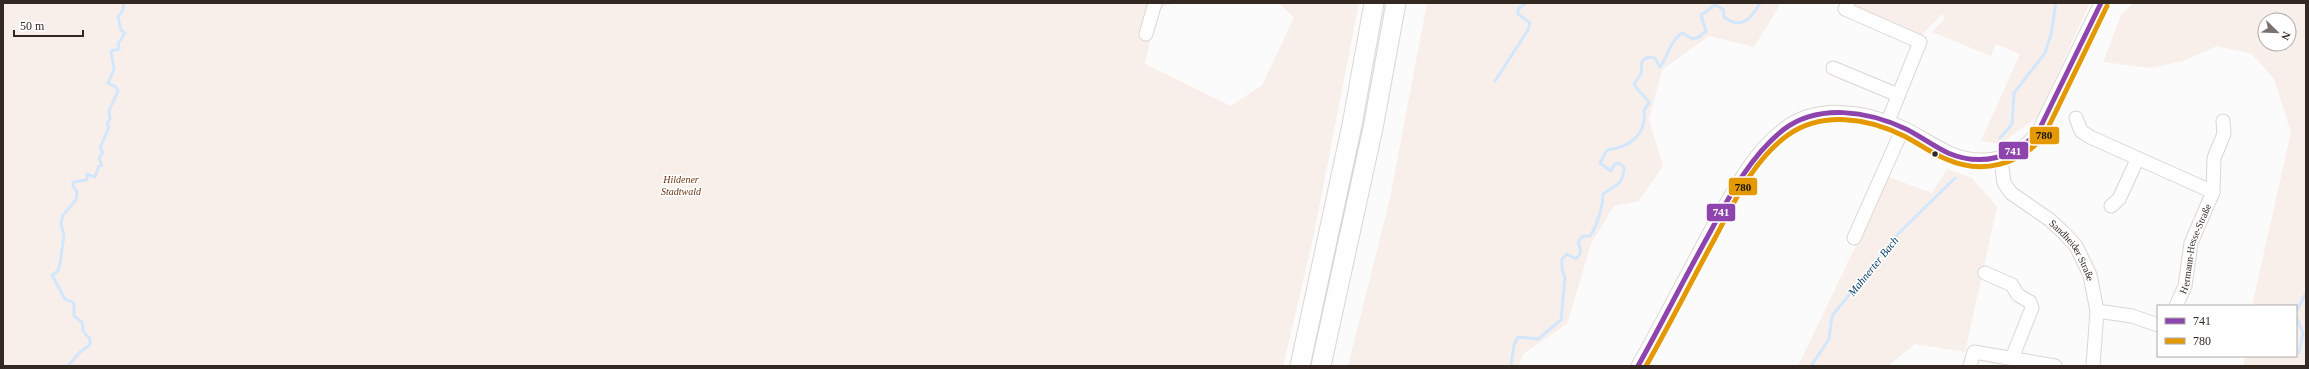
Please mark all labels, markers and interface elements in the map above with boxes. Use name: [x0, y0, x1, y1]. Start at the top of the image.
scale bar: [14, 12, 83, 38]
north arrow: [2257, 12, 2297, 52]
text: 50 m: [20, 19, 45, 33]
text: N: [2279, 30, 2293, 42]
line badge: 780: [2029, 126, 2060, 145]
text: 780: [2036, 129, 2053, 141]
line badge: 741: [1998, 141, 2029, 160]
text: 741: [2005, 145, 2021, 157]
unlabelled marker: [1930, 149, 1940, 159]
park label: Hildener Stadtwald: [661, 174, 702, 197]
line badge: 780: [1728, 177, 1758, 196]
text: 780: [1735, 181, 1752, 193]
street label: Hermann-Hesse-Straße: [2177, 202, 2214, 295]
line badge: 741: [1706, 203, 1736, 222]
text: 741: [1713, 206, 1729, 218]
street label: Sandheider Straße: [2047, 217, 2096, 282]
water label: Mahnerter Bach: [1845, 234, 1901, 299]
legend: [2157, 305, 2297, 357]
text: 741: [2193, 314, 2211, 328]
text: 780: [2193, 334, 2211, 348]

